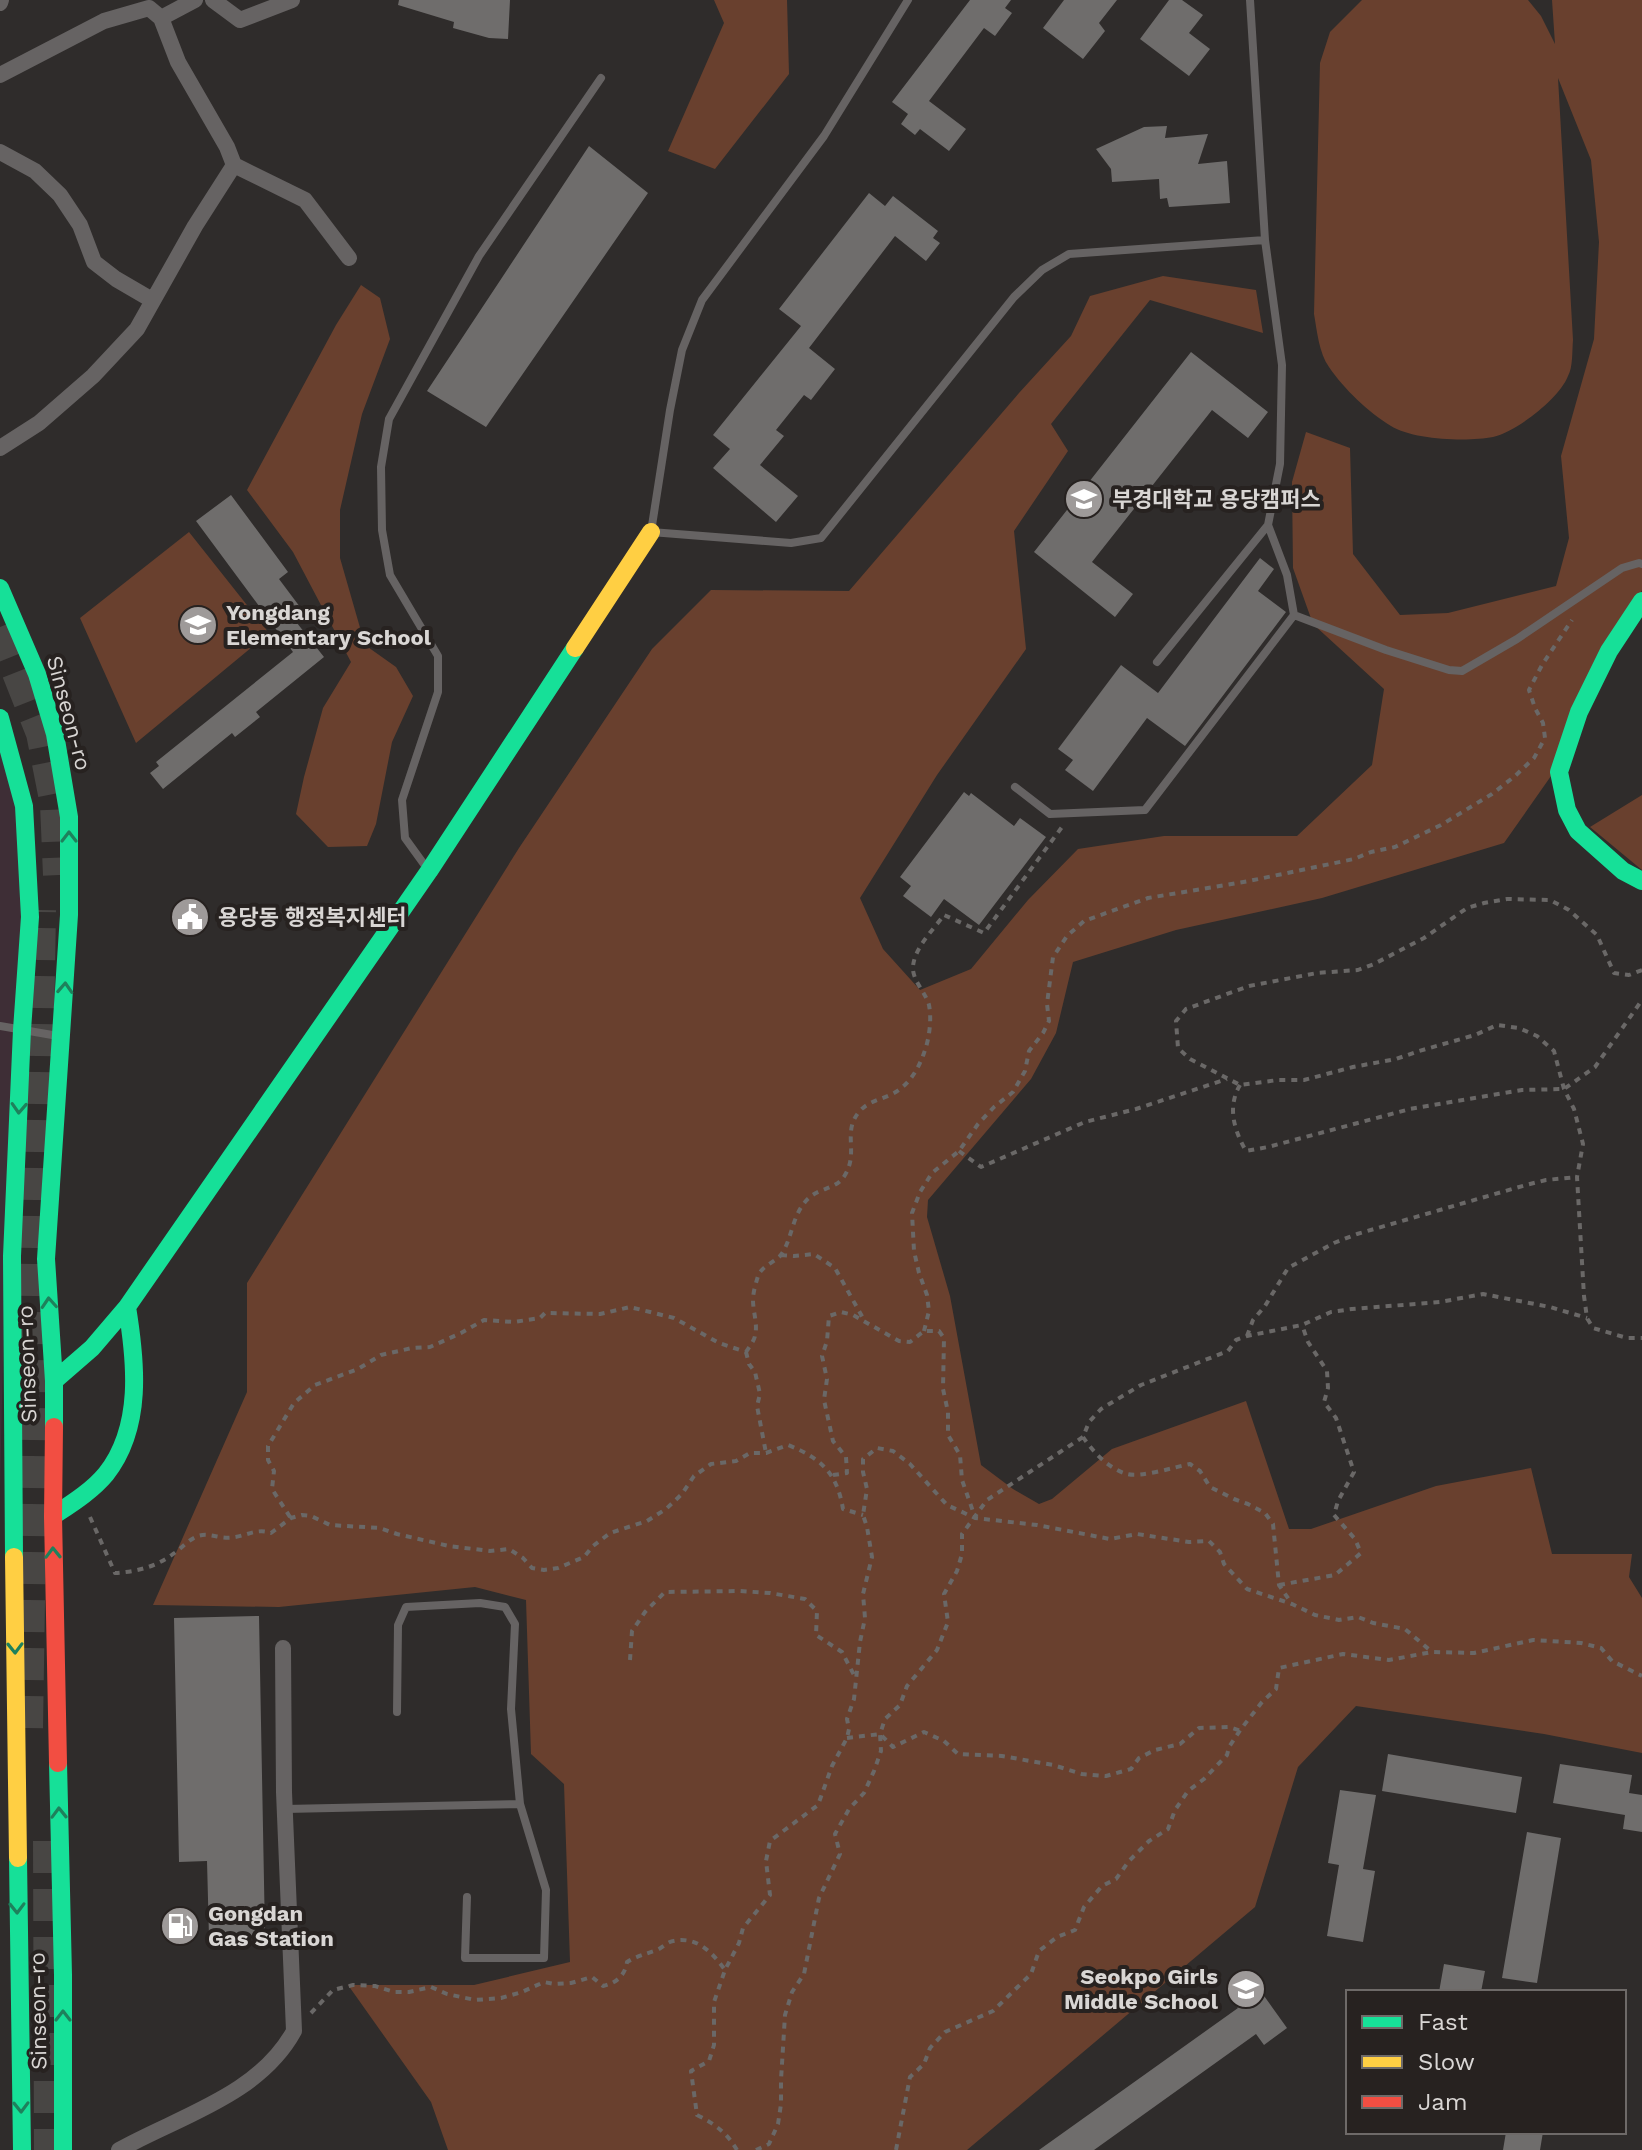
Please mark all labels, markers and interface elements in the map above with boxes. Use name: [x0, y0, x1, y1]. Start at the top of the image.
school or university icon: 부경대학교 용당캠퍼스: [1063, 478, 1105, 520]
place label: 부경대학교 용당캠퍼스: [1112, 487, 1321, 512]
place label: Yongdang Elementary School: [226, 600, 432, 650]
school or university icon: Yongdang Elementary School: [177, 604, 219, 646]
street label: Sinseon-ro: [42, 653, 96, 773]
one-way arrow: [60, 830, 78, 843]
public building icon: 용당동 행정복지센터: [169, 896, 211, 938]
place label: 용당동 행정복지센터: [218, 905, 406, 930]
one-way arrow: [56, 981, 73, 994]
one-way arrow: [10, 1102, 27, 1115]
one-way arrow: [41, 1296, 58, 1309]
street label: Sinseon-ro: [12, 1305, 42, 1423]
one-way arrow: [45, 1546, 62, 1559]
one-way arrow: [6, 1642, 23, 1655]
one-way arrow: [50, 1806, 67, 1819]
place label: Gongdan Gas Station: [208, 1901, 334, 1951]
one-way arrow: [9, 1902, 26, 1915]
fuel station icon: Gongdan Gas Station: [159, 1905, 201, 1947]
street label: Sinseon-ro: [24, 1952, 52, 2070]
place label: Seokpo Girls Middle School: [1064, 1964, 1219, 2014]
school or university icon: Seokpo Girls Middle School: [1225, 1968, 1267, 2010]
legend: [1346, 1990, 1626, 2134]
text: Fast: [1418, 2008, 1468, 2036]
one-way arrow: [54, 2009, 72, 2022]
text: Slow: [1418, 2048, 1475, 2076]
text: Jam: [1418, 2088, 1468, 2116]
one-way arrow: [12, 2101, 30, 2114]

